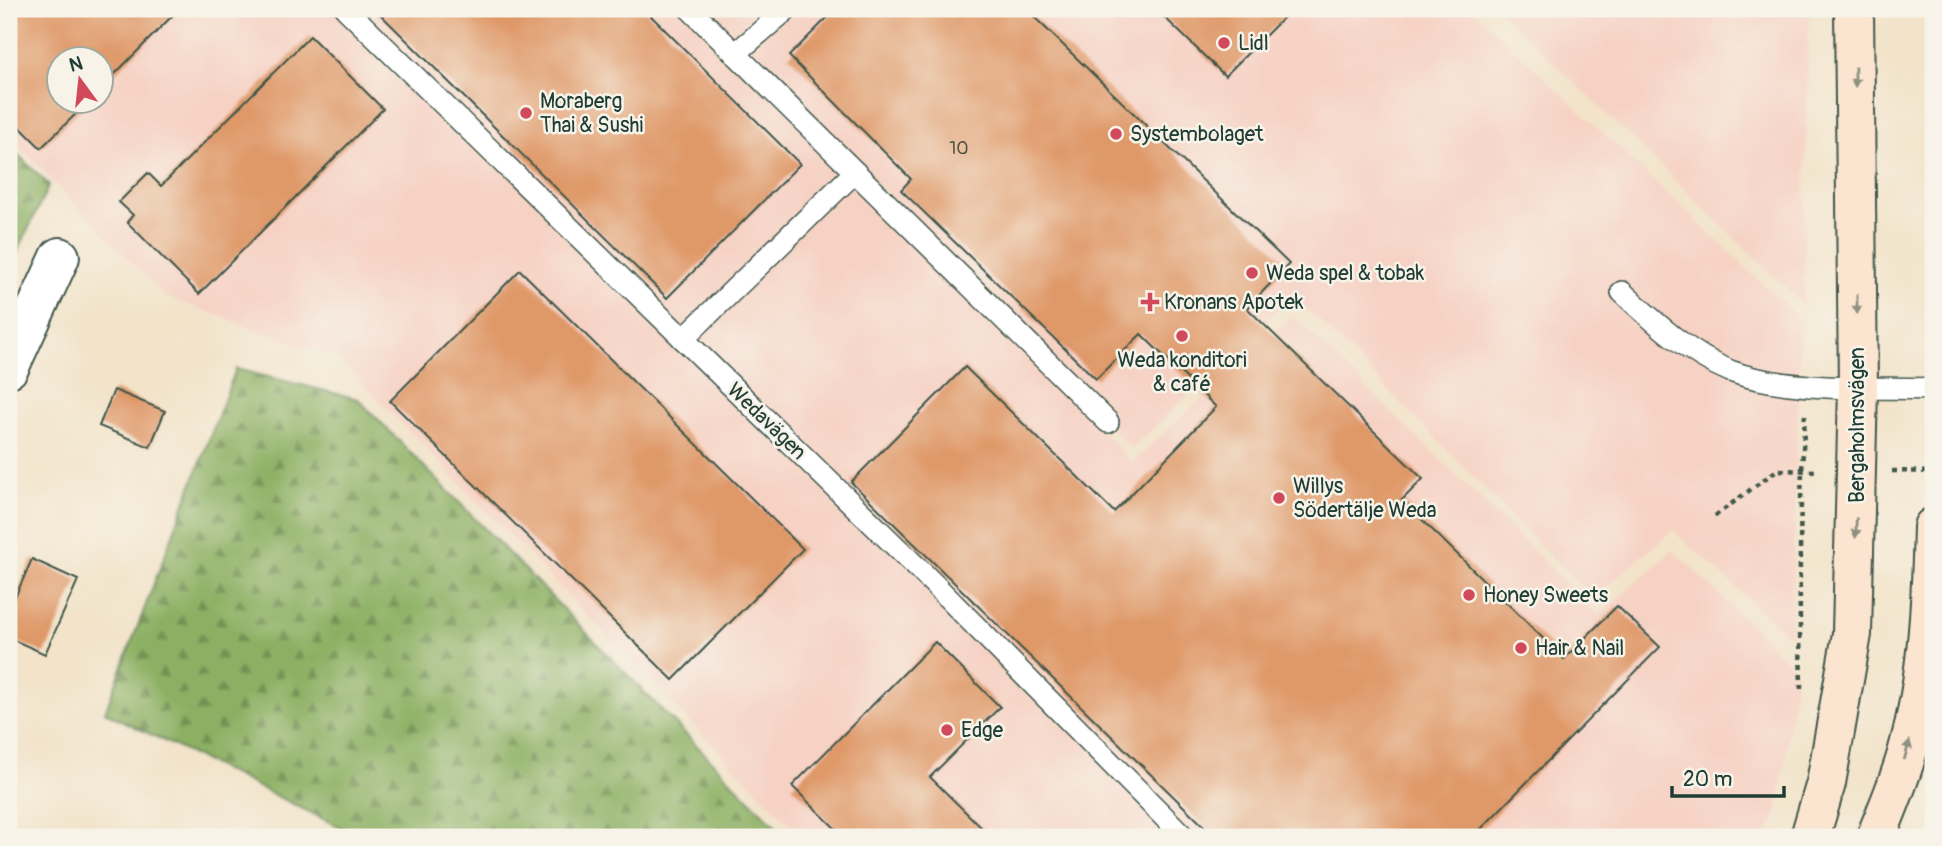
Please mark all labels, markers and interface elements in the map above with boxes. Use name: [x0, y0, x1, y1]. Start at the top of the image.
place label: Lidl: [1238, 30, 1269, 57]
marker: Lidl: [1216, 35, 1232, 51]
north arrow: [46, 46, 116, 116]
text: N: [67, 51, 85, 78]
one-way arrow: [1849, 66, 1861, 88]
place label: Moraberg Thai & Sushi: [540, 88, 644, 139]
marker: Moraberg Thai & Sushi: [518, 105, 534, 121]
place label: Systembolaget: [1130, 121, 1264, 148]
marker: Systembolaget: [1108, 126, 1124, 142]
house number: 10: [949, 137, 969, 160]
place label: Weda spel & tobak: [1266, 260, 1425, 287]
marker: Weda spel & tobak: [1244, 265, 1260, 281]
place label: Kronans Apotek: [1164, 289, 1304, 316]
marker: Kronans Apotek: [1142, 294, 1158, 310]
one-way arrow: [1852, 294, 1863, 316]
marker: Weda konditori & café: [1174, 328, 1190, 344]
place label: Weda konditori & café: [1117, 347, 1247, 398]
street label: Bergaholmsvägen: [1844, 347, 1871, 503]
street label: Wedavägen: [721, 377, 812, 466]
place label: Willys Södertälje Weda: [1293, 473, 1437, 524]
marker: Willys Södertälje Weda: [1271, 490, 1287, 506]
one-way arrow: [1850, 518, 1862, 540]
place label: Honey Sweets: [1483, 582, 1609, 609]
marker: Honey Sweets: [1461, 587, 1477, 603]
place label: Hair & Nail: [1535, 635, 1624, 662]
marker: Hair & Nail: [1513, 640, 1529, 656]
place label: Edge: [961, 717, 1004, 744]
marker: Edge: [939, 722, 955, 738]
one-way arrow: [1903, 739, 1913, 760]
scale bar: [1672, 755, 1784, 799]
text: 20 m: [1683, 766, 1732, 793]

